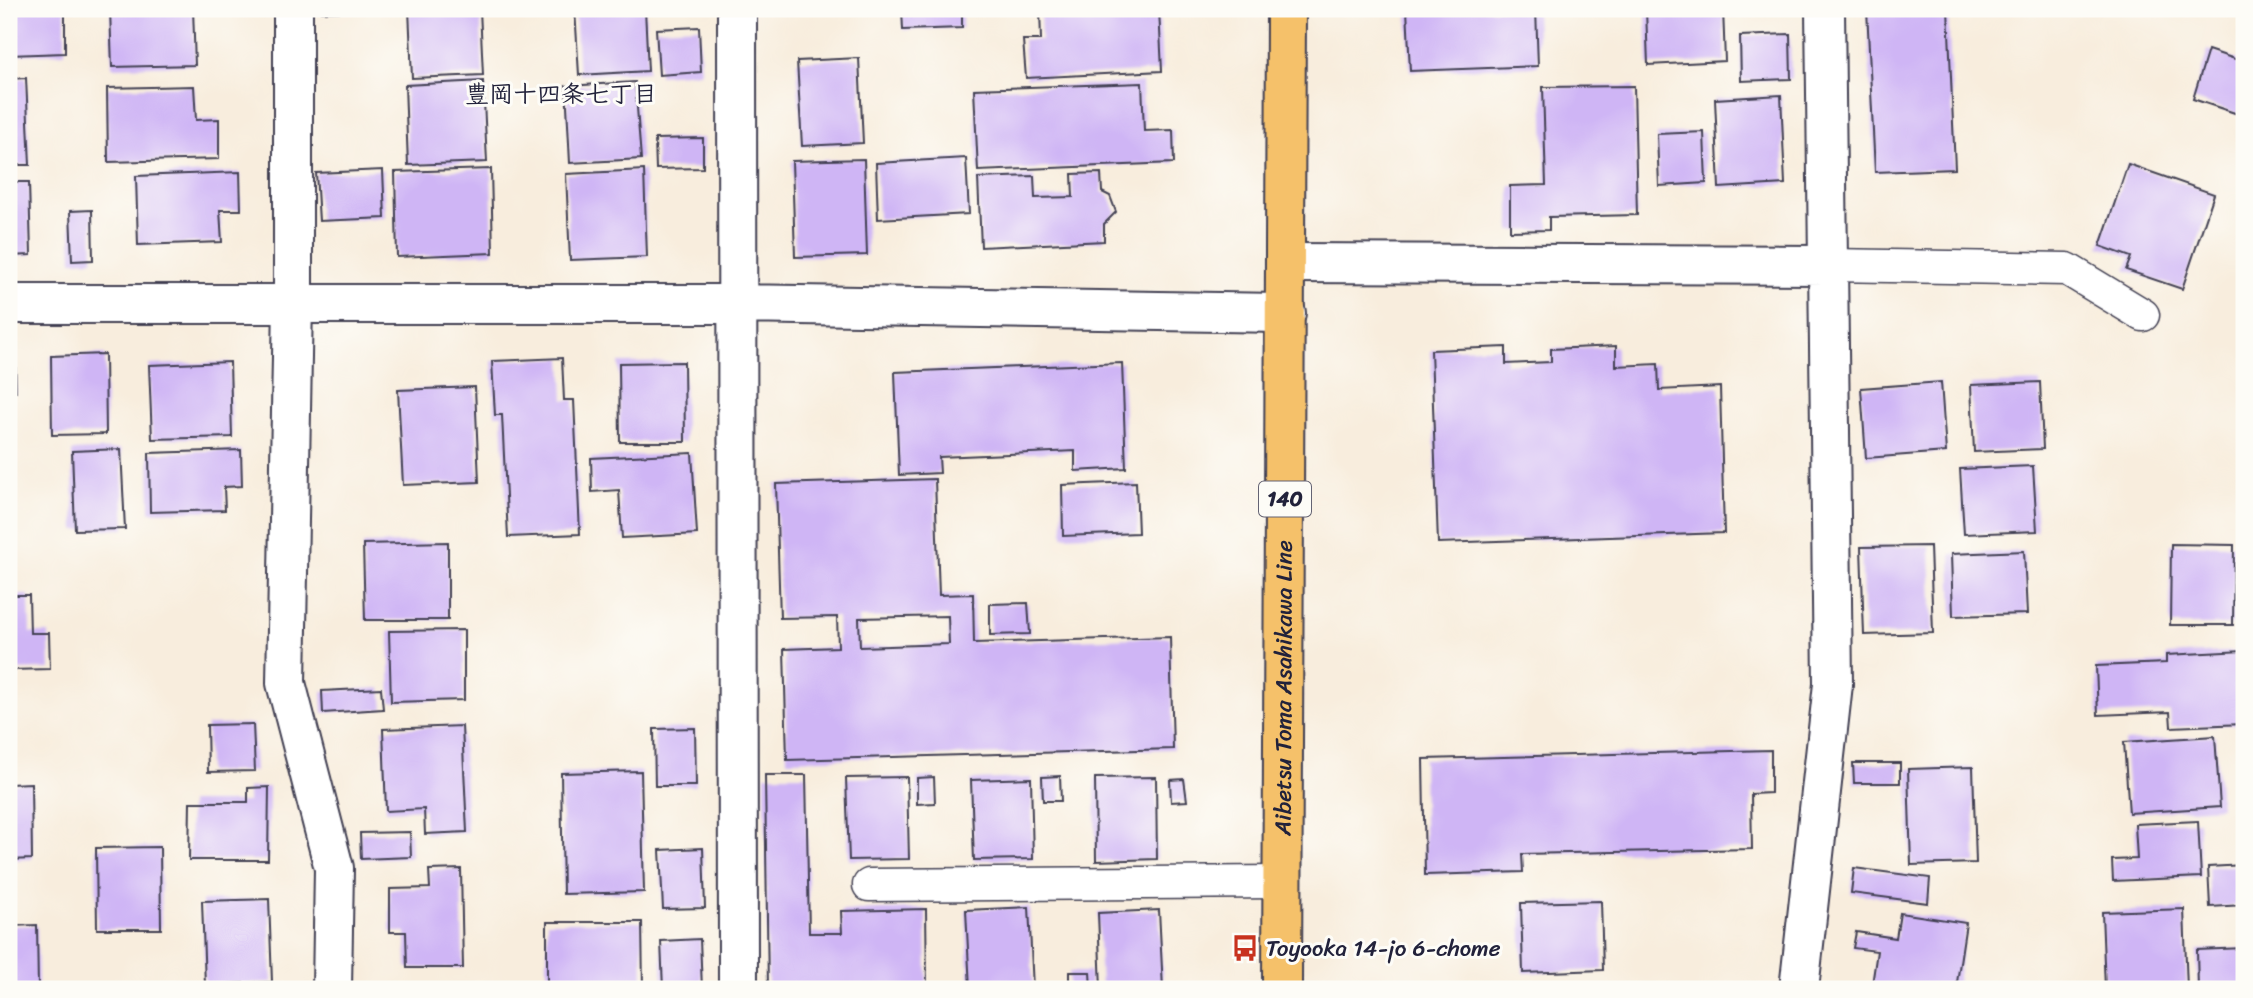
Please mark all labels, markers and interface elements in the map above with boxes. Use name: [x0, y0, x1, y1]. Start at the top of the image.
district label: 豊岡十四条七丁目: [465, 73, 657, 115]
road number: 140: [1259, 482, 1311, 516]
street label: Aibetsu Toma Asahikawa Line: [1263, 540, 1305, 837]
place label: Toyooka 14-jo 6-chome: [1266, 928, 1501, 969]
bus stop icon: Toyooka 14-jo 6-chome: [1230, 933, 1260, 963]

